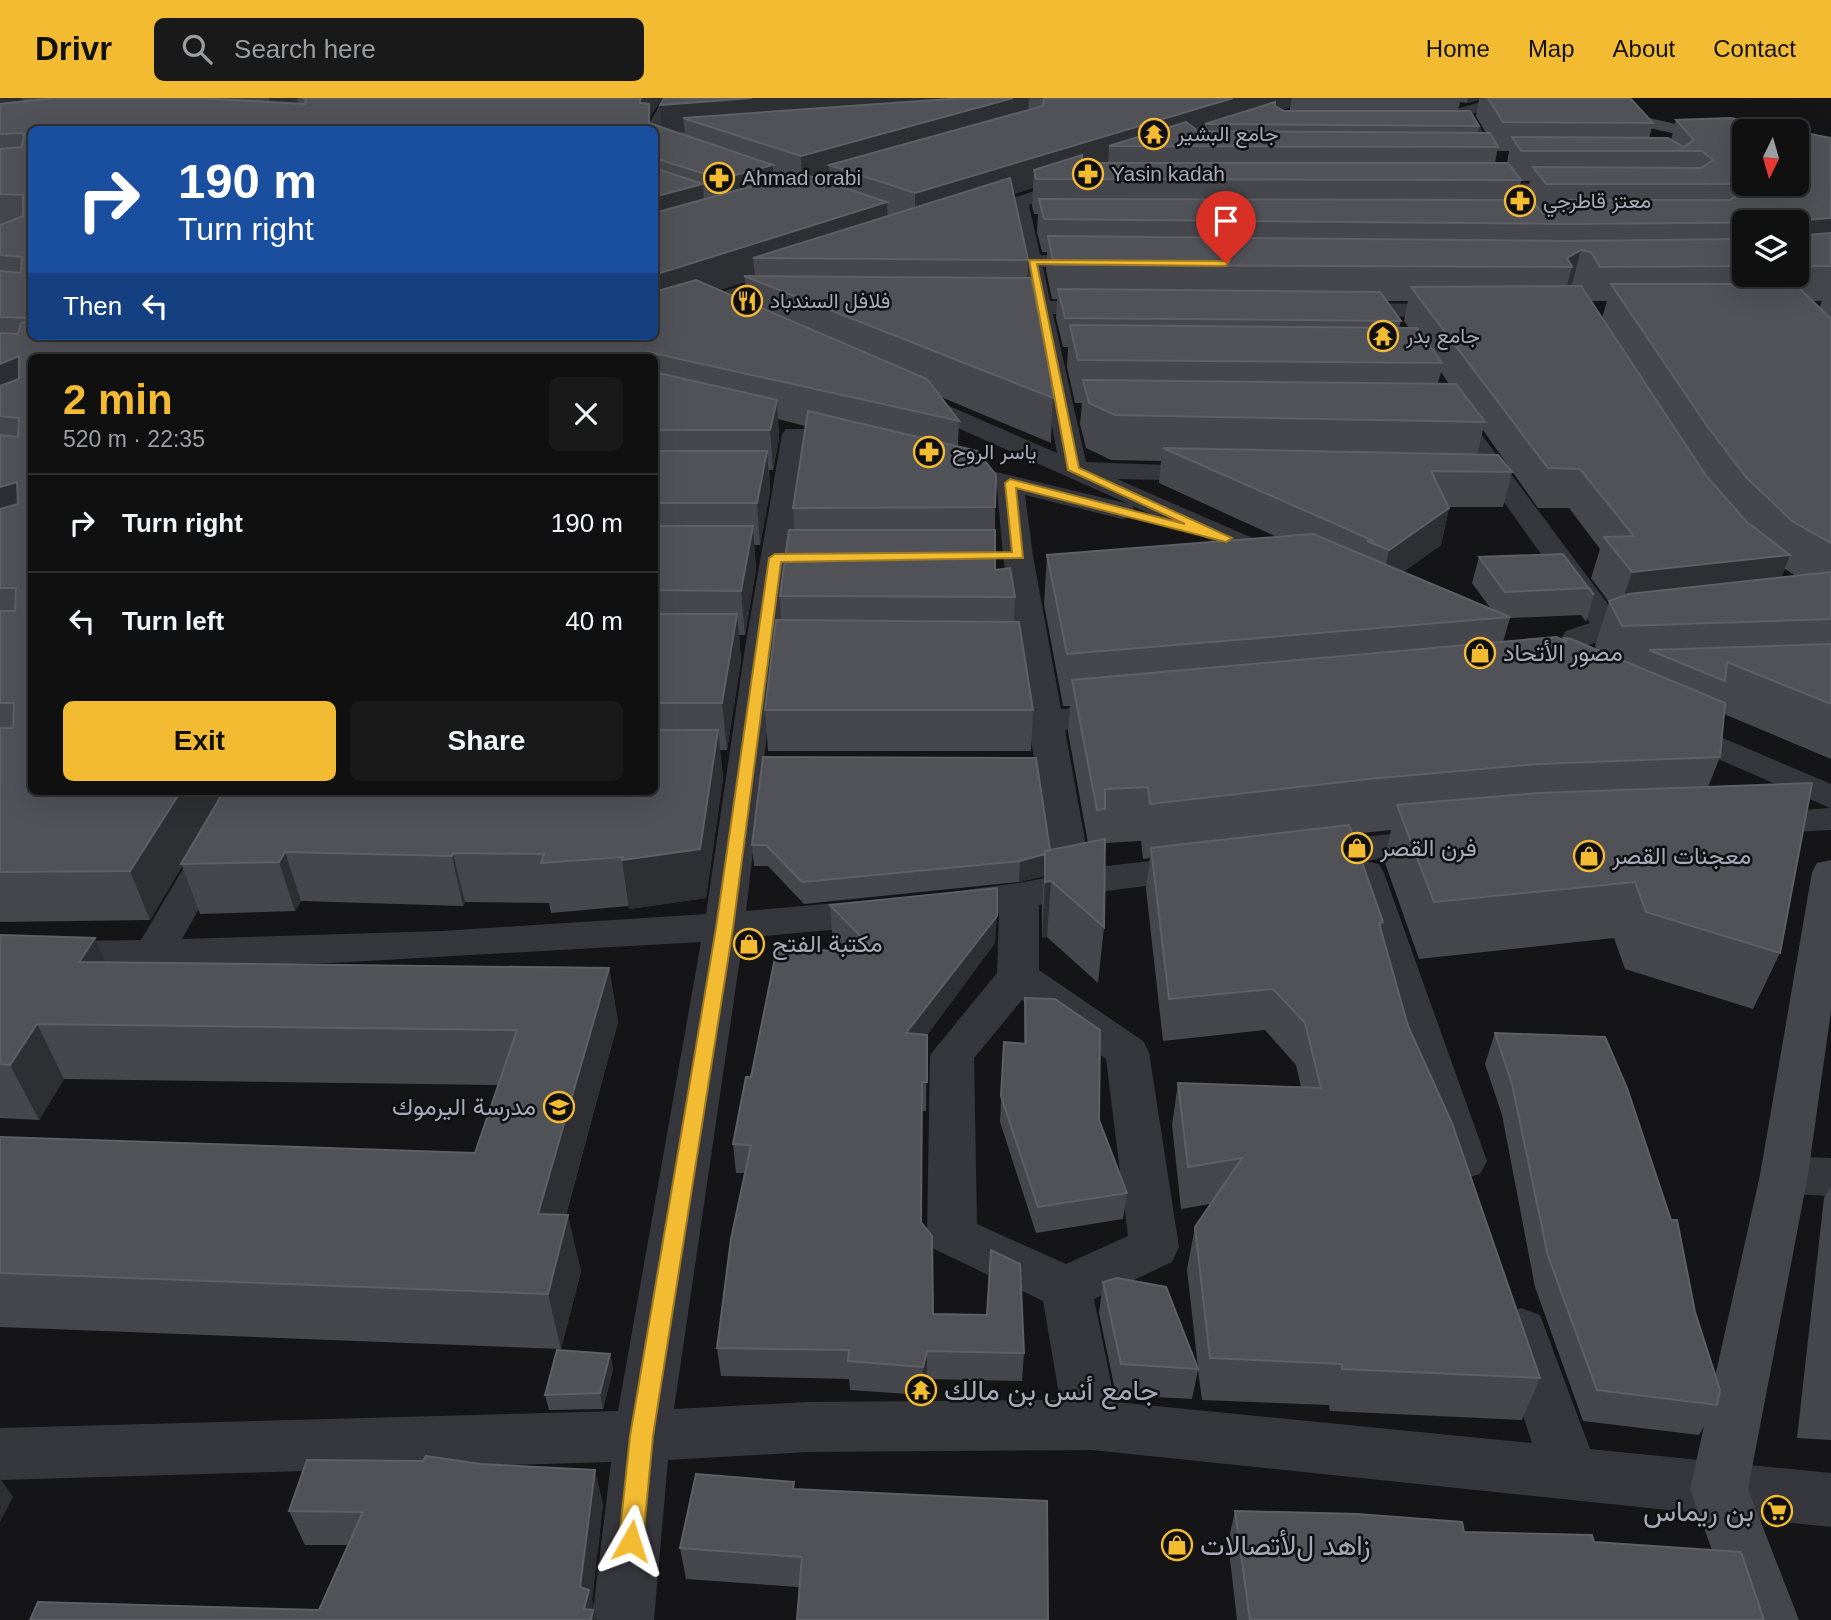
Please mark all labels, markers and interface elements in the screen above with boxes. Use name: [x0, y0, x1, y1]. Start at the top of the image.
search box: [154, 18, 644, 81]
text: Drivr: [35, 30, 112, 67]
icon: search: [178, 30, 216, 68]
text: Search here: [234, 34, 376, 64]
text: Home: [1426, 35, 1490, 62]
text: Map: [1528, 35, 1575, 62]
text: About: [1613, 35, 1675, 62]
text: Contact: [1713, 35, 1796, 62]
temple icon: جامع البشير: [1137, 117, 1171, 151]
north arrow: [1732, 119, 1810, 196]
map controls: [1732, 119, 1809, 287]
place label: جامع البشير: [1176, 122, 1279, 148]
icon: right: [63, 154, 154, 245]
text: 190 m: [178, 154, 317, 208]
pharmacy icon: Yasin kadah: [1071, 157, 1105, 191]
pharmacy icon: Ahmad orabi: [702, 161, 736, 195]
place label: Yasin kadah: [1111, 162, 1225, 185]
place label: Ahmad orabi: [742, 166, 861, 189]
pharmacy icon: معتز قاطرجي: [1503, 184, 1537, 218]
place label: معتز قاطرجي: [1543, 189, 1651, 218]
pin: [1196, 191, 1256, 263]
icon: arrive: [1207, 202, 1245, 240]
button: layers: [1732, 210, 1809, 287]
text: Turn right: [178, 211, 314, 247]
restaurant icon: فلافل السندباد: [730, 284, 764, 318]
icon: left: [136, 287, 174, 325]
place label: فلافل السندباد: [770, 289, 890, 313]
text: Then: [63, 291, 122, 321]
temple icon: جامع بدر: [1366, 319, 1400, 353]
place label: جامع بدر: [1405, 324, 1480, 350]
text: 2 min: [63, 376, 173, 423]
button: close: [549, 377, 623, 451]
text: 520 m · 22:35: [63, 426, 205, 452]
pharmacy icon: ياسر الروح: [912, 435, 946, 469]
place label: ياسر الروح: [952, 440, 1037, 466]
icon: right: [63, 504, 101, 542]
text: Turn right: [122, 508, 243, 538]
text: 190 m: [551, 508, 623, 538]
icon: left: [63, 602, 101, 640]
text: Turn left: [122, 606, 224, 636]
text: 40 m: [565, 606, 623, 636]
shop icon: مصور اﻷتحاد: [1463, 636, 1497, 670]
place label: مصور اﻷتحاد: [1503, 639, 1623, 668]
button: Exit: [63, 701, 336, 781]
button: Share: [350, 701, 623, 781]
shop icon: فرن القصر: [1340, 831, 1374, 865]
place label: فرن القصر: [1379, 834, 1477, 863]
shop icon: معجنات القصر: [1572, 839, 1606, 873]
place label: معجنات القصر: [1611, 842, 1751, 871]
shop icon: مكتبة الفتح: [732, 927, 766, 961]
place label: مكتبة الفتح: [772, 930, 883, 961]
school or university icon: مدرسة اليرموك: [542, 1090, 576, 1124]
place label: مدرسة اليرموك: [392, 1093, 536, 1122]
temple icon: جامع أنس بن مالك: [904, 1373, 938, 1407]
place label: جامع أنس بن مالك: [944, 1375, 1159, 1410]
supermarket icon: بن ريماس: [1760, 1494, 1794, 1528]
place label: بن ريماس: [1643, 1496, 1754, 1529]
position arrow: [594, 1504, 668, 1578]
shop icon: زاهد لﻷتصالات: [1160, 1528, 1194, 1562]
place label: زاهد لﻷتصالات: [1200, 1529, 1371, 1563]

